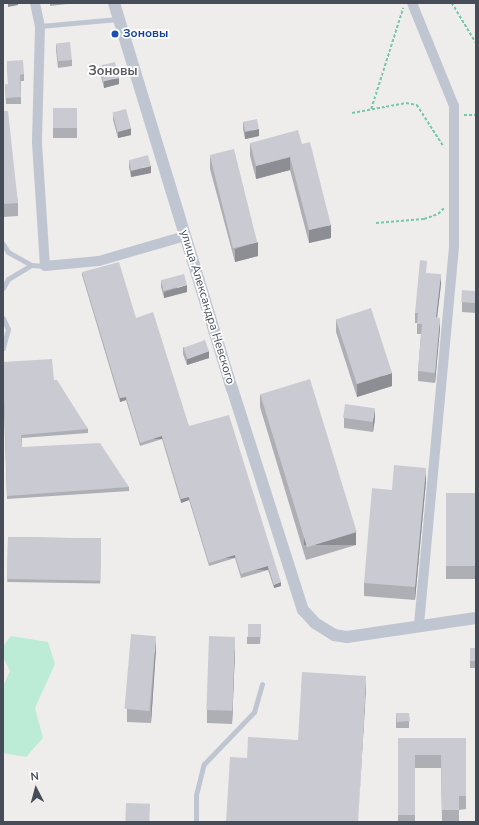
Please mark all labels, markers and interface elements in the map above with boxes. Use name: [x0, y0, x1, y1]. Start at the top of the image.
place label: Зоновы: [123, 27, 168, 41]
marker: Зоновы: [110, 29, 120, 39]
district label: Зоновы: [89, 63, 137, 79]
street label: улица Александра Невского: [177, 228, 237, 386]
north arrow: [16, 769, 56, 809]
text: N: [30, 769, 40, 784]

